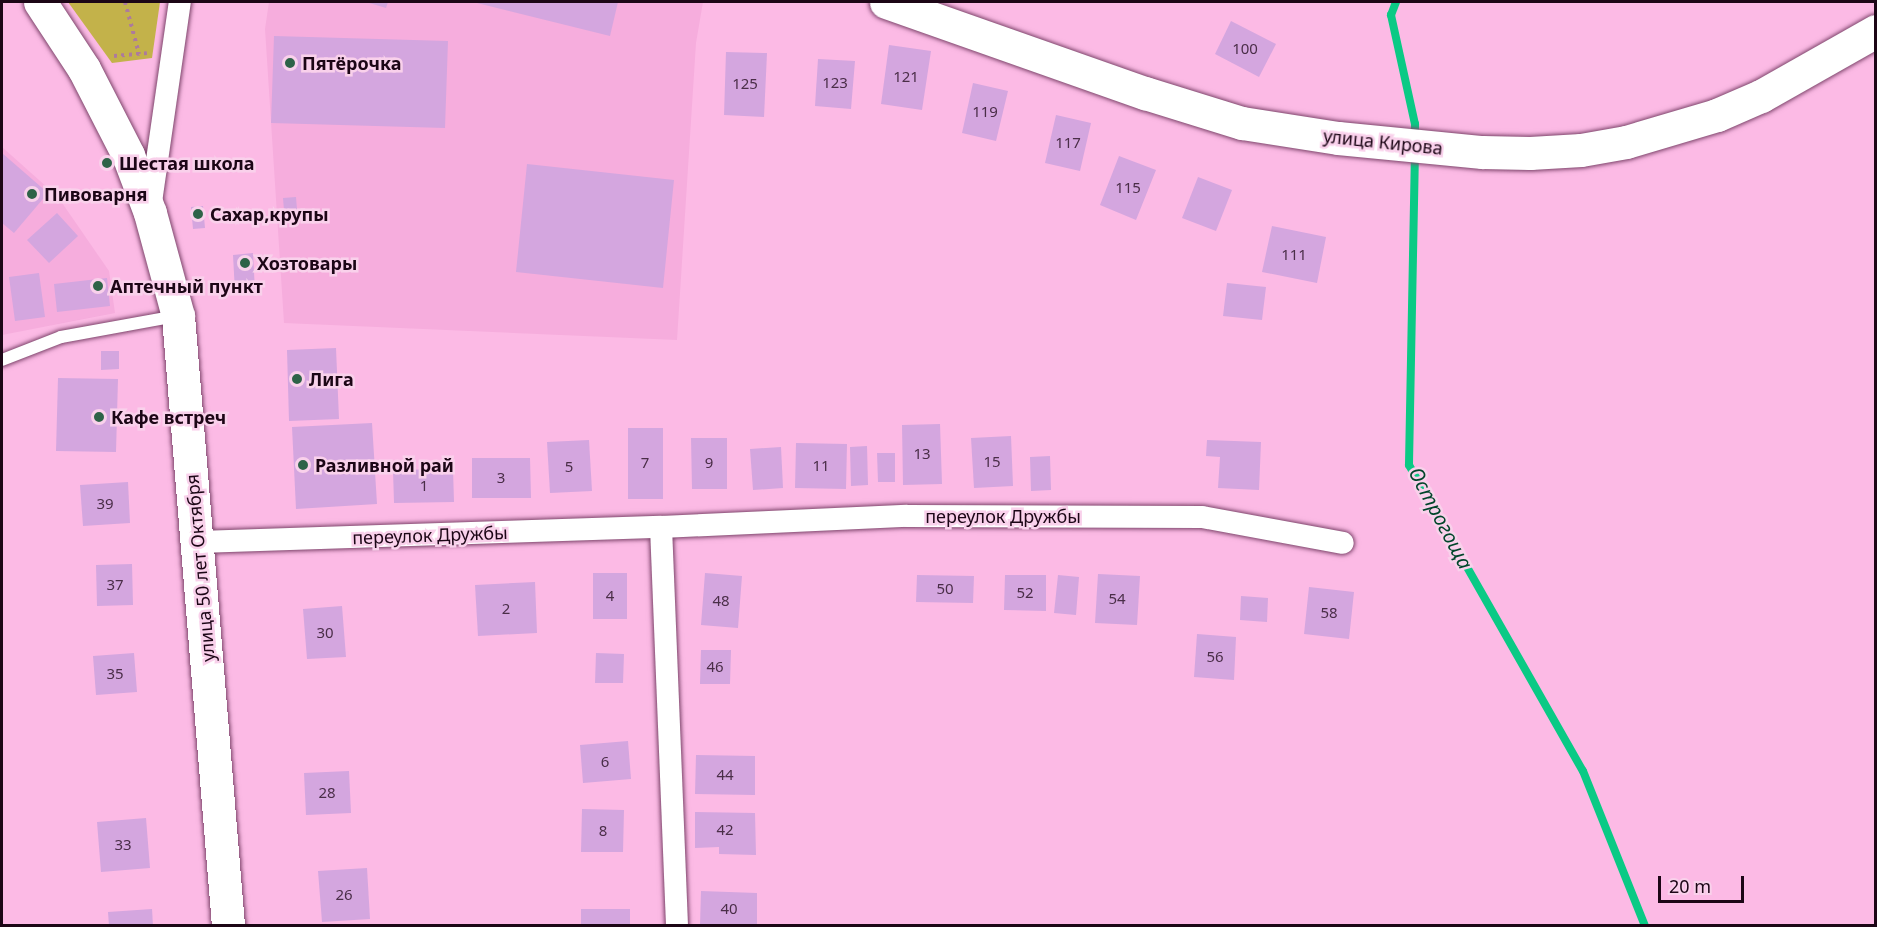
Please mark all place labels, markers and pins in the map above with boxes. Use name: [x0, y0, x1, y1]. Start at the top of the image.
place label: Пятёрочка: [302, 52, 401, 74]
marker: Пятёрочка: [283, 56, 297, 70]
place label: Шестая школа: [119, 152, 255, 174]
marker: Шестая школа: [100, 156, 114, 170]
place label: Пивоварня: [44, 183, 147, 205]
marker: Пивоварня: [25, 187, 39, 201]
place label: Сахар,крупы: [210, 203, 329, 225]
marker: Сахар,крупы: [191, 207, 205, 221]
place label: Хозтовары: [257, 252, 357, 274]
marker: Хозтовары: [238, 256, 252, 270]
place label: Аптечный пункт: [110, 275, 263, 297]
marker: Аптечный пункт: [91, 279, 105, 293]
place label: Лига: [309, 368, 354, 390]
marker: Лига: [290, 372, 304, 386]
place label: Кафе встреч: [111, 406, 226, 428]
marker: Кафе встреч: [92, 410, 106, 424]
place label: Разливной рай: [315, 454, 454, 476]
marker: Разливной рай: [296, 458, 310, 472]

